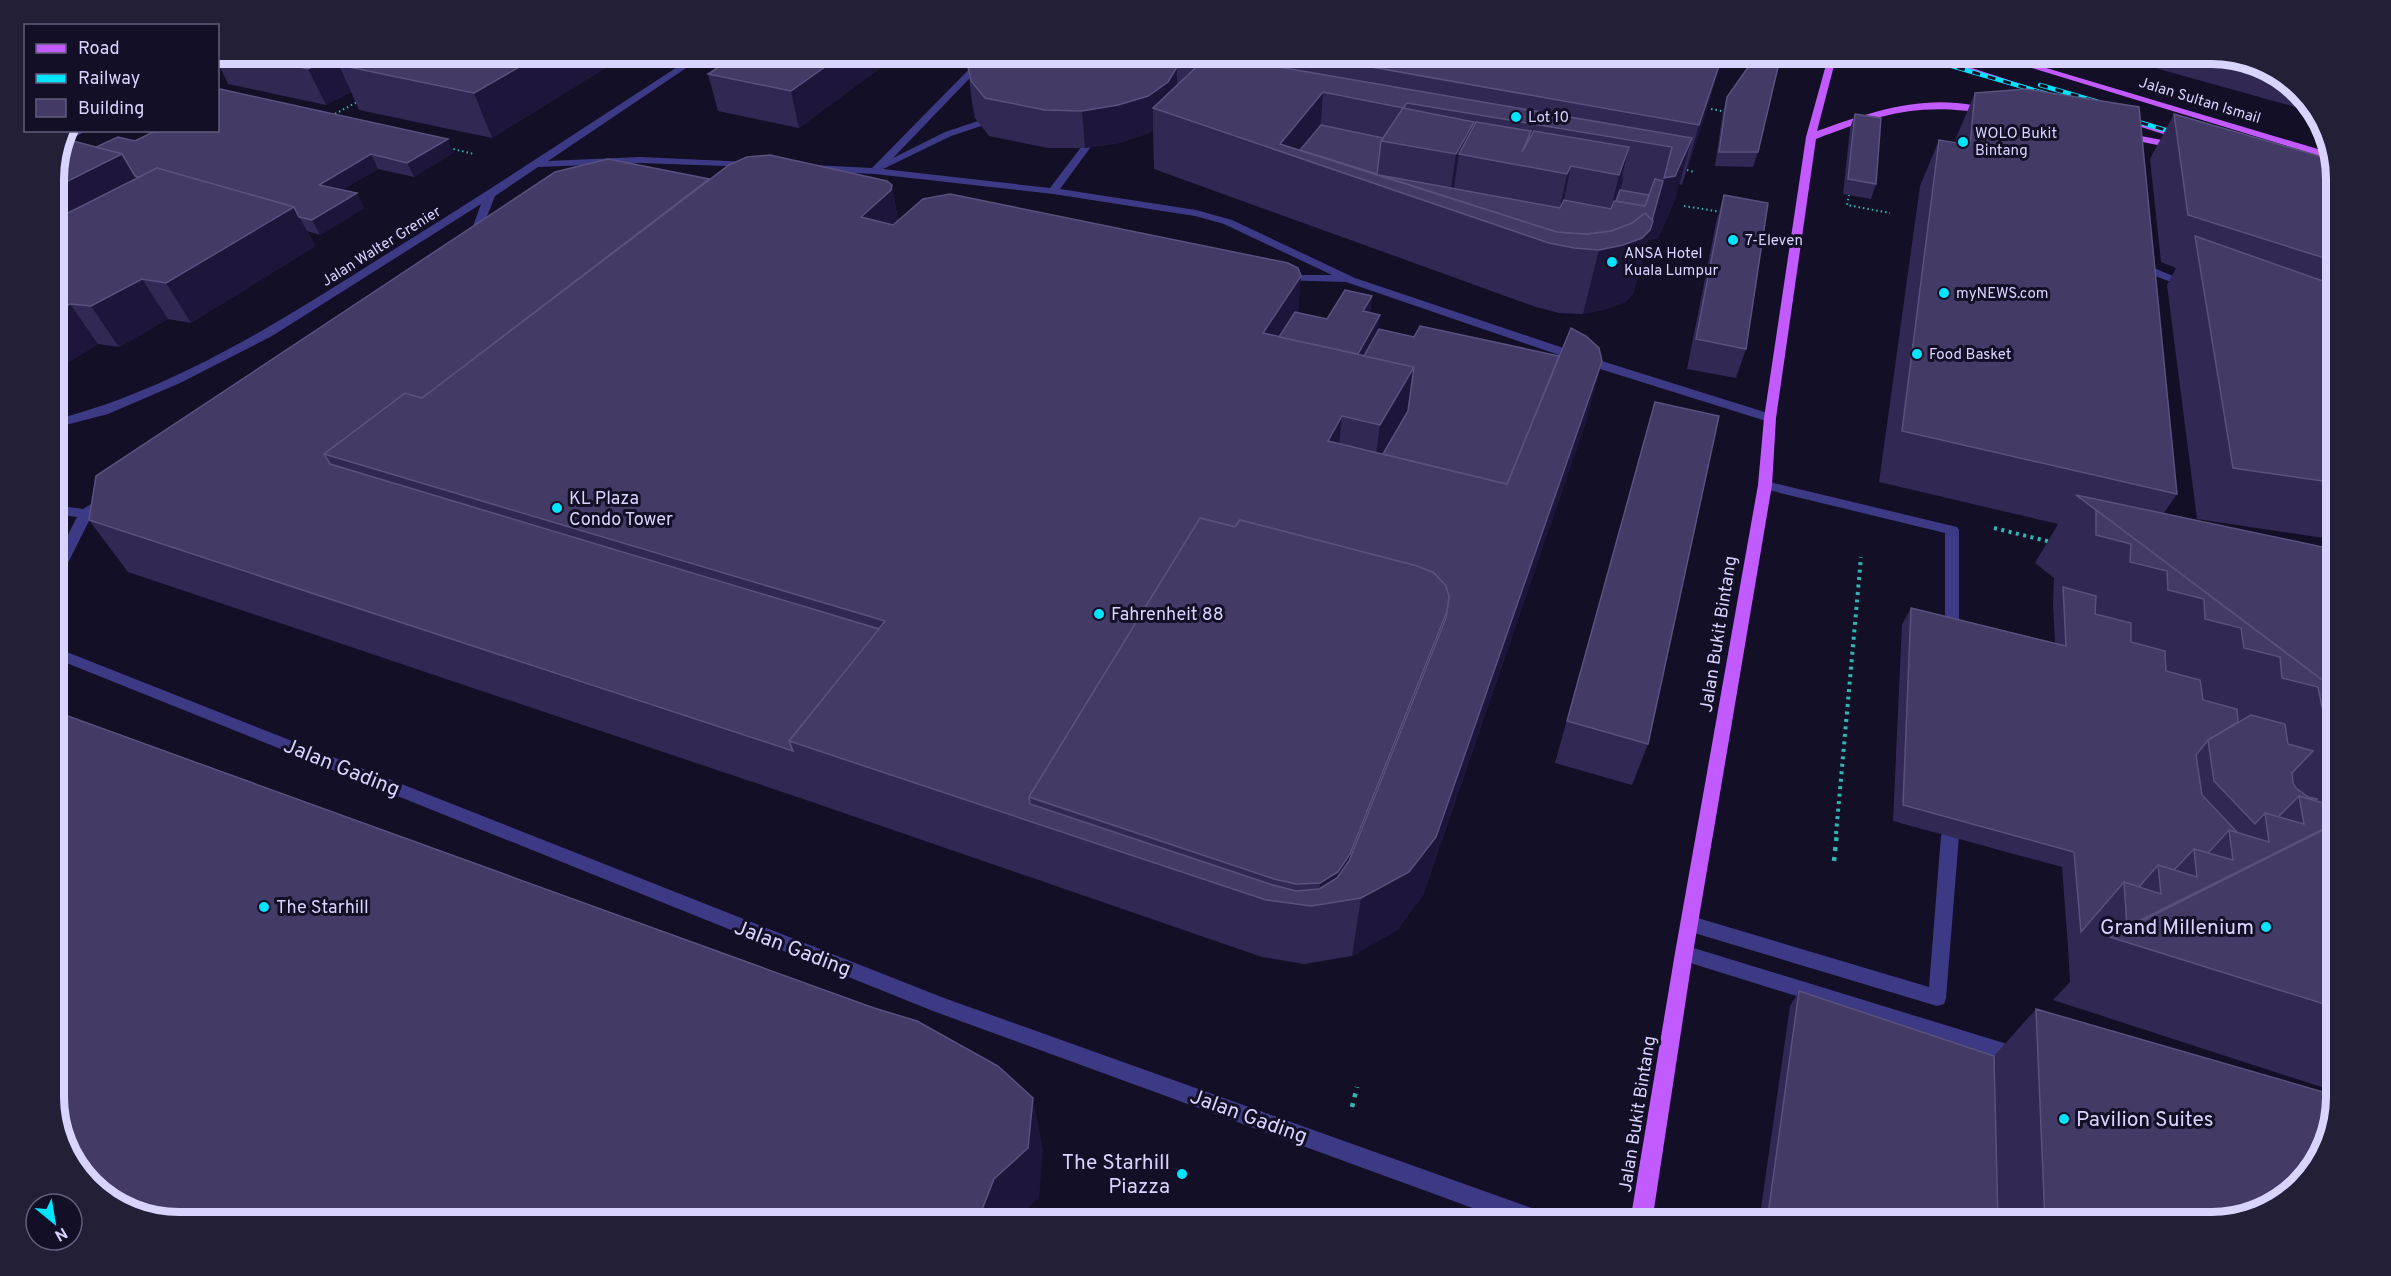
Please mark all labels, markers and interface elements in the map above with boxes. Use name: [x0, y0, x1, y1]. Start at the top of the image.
legend: [24, 24, 219, 132]
text: Road: [78, 38, 120, 61]
text: Railway: [78, 68, 140, 91]
street label: Jalan Sultan Ismail: [2136, 74, 2263, 129]
text: Building: [78, 98, 144, 121]
place label: Lot 10: [1528, 109, 1569, 128]
marker: Lot 10: [1509, 110, 1523, 124]
place label: WOLO Bukit Bintang: [1975, 125, 2057, 161]
marker: WOLO Bukit Bintang: [1956, 135, 1970, 149]
street label: Jalan Walter Grenier: [319, 203, 445, 292]
place label: 7-Eleven: [1745, 232, 1803, 251]
marker: 7-Eleven: [1726, 233, 1740, 247]
place label: ANSA Hotel Kuala Lumpur: [1624, 245, 1718, 281]
marker: ANSA Hotel Kuala Lumpur: [1605, 255, 1619, 269]
place label: myNEWS.com: [1956, 285, 2049, 304]
marker: myNEWS.com: [1937, 286, 1951, 300]
place label: Food Basket: [1929, 346, 2011, 365]
marker: Food Basket: [1910, 347, 1924, 361]
place label: KL Plaza Condo Tower: [569, 488, 673, 532]
marker: KL Plaza Condo Tower: [550, 501, 564, 515]
street label: Jalan Bukit Bintang: [1696, 554, 1743, 714]
place label: Fahrenheit 88: [1111, 604, 1224, 627]
marker: Fahrenheit 88: [1092, 607, 1106, 621]
street label: Jalan Gading: [279, 733, 404, 804]
place label: The Starhill: [276, 897, 369, 920]
marker: The Starhill: [257, 900, 271, 914]
street label: Jalan Gading: [730, 915, 855, 984]
place label: Grand Millenium: [2100, 915, 2254, 942]
marker: Grand Millenium: [2259, 920, 2273, 934]
street label: Jalan Bukit Bintang: [1615, 1034, 1662, 1194]
street label: Jalan Gading: [1186, 1084, 1311, 1151]
place label: Pavilion Suites: [2076, 1107, 2214, 1134]
marker: Pavilion Suites: [2057, 1112, 2071, 1126]
place label: The Starhill Piazza: [1062, 1150, 1170, 1201]
marker: The Starhill Piazza: [1175, 1167, 1189, 1181]
north arrow: [24, 1192, 84, 1252]
text: N: [51, 1222, 70, 1245]

